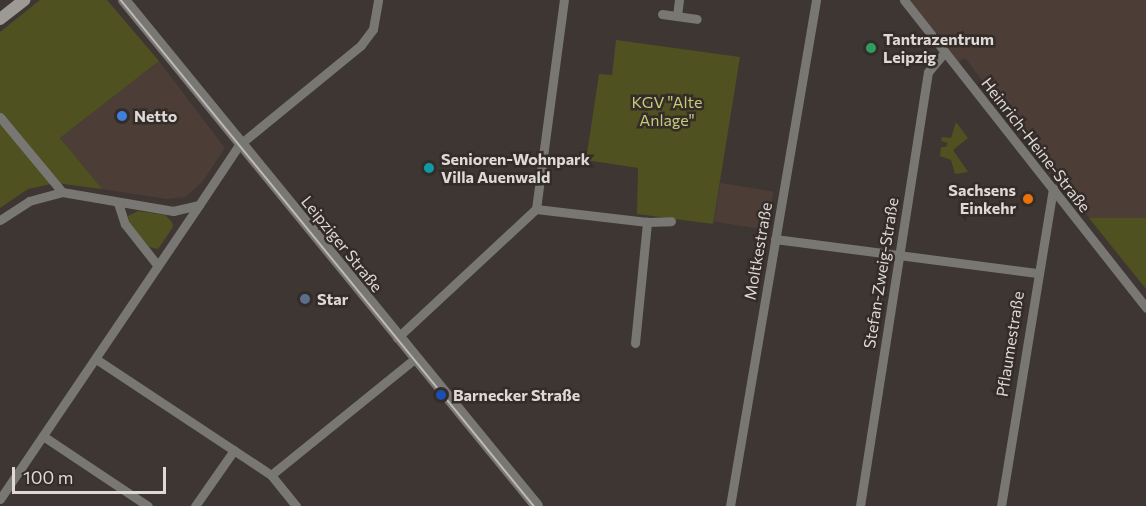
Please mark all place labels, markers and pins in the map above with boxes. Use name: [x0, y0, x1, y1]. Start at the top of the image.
place label: Tantrazentrum Leipzig: [883, 29, 994, 67]
marker: Tantrazentrum Leipzig: [864, 41, 878, 55]
place label: Netto: [134, 106, 177, 126]
marker: Netto: [115, 109, 129, 123]
place label: Senioren-Wohnpark Villa Auenwald: [441, 149, 590, 187]
marker: Senioren-Wohnpark Villa Auenwald: [422, 161, 436, 175]
place label: Sachsens Einkehr: [948, 180, 1016, 218]
marker: Sachsens Einkehr: [1021, 192, 1035, 206]
place label: Star: [317, 289, 348, 309]
marker: Star: [298, 292, 312, 306]
place label: Barnecker Straße: [453, 385, 580, 405]
marker: Barnecker Straße: [434, 388, 448, 402]

